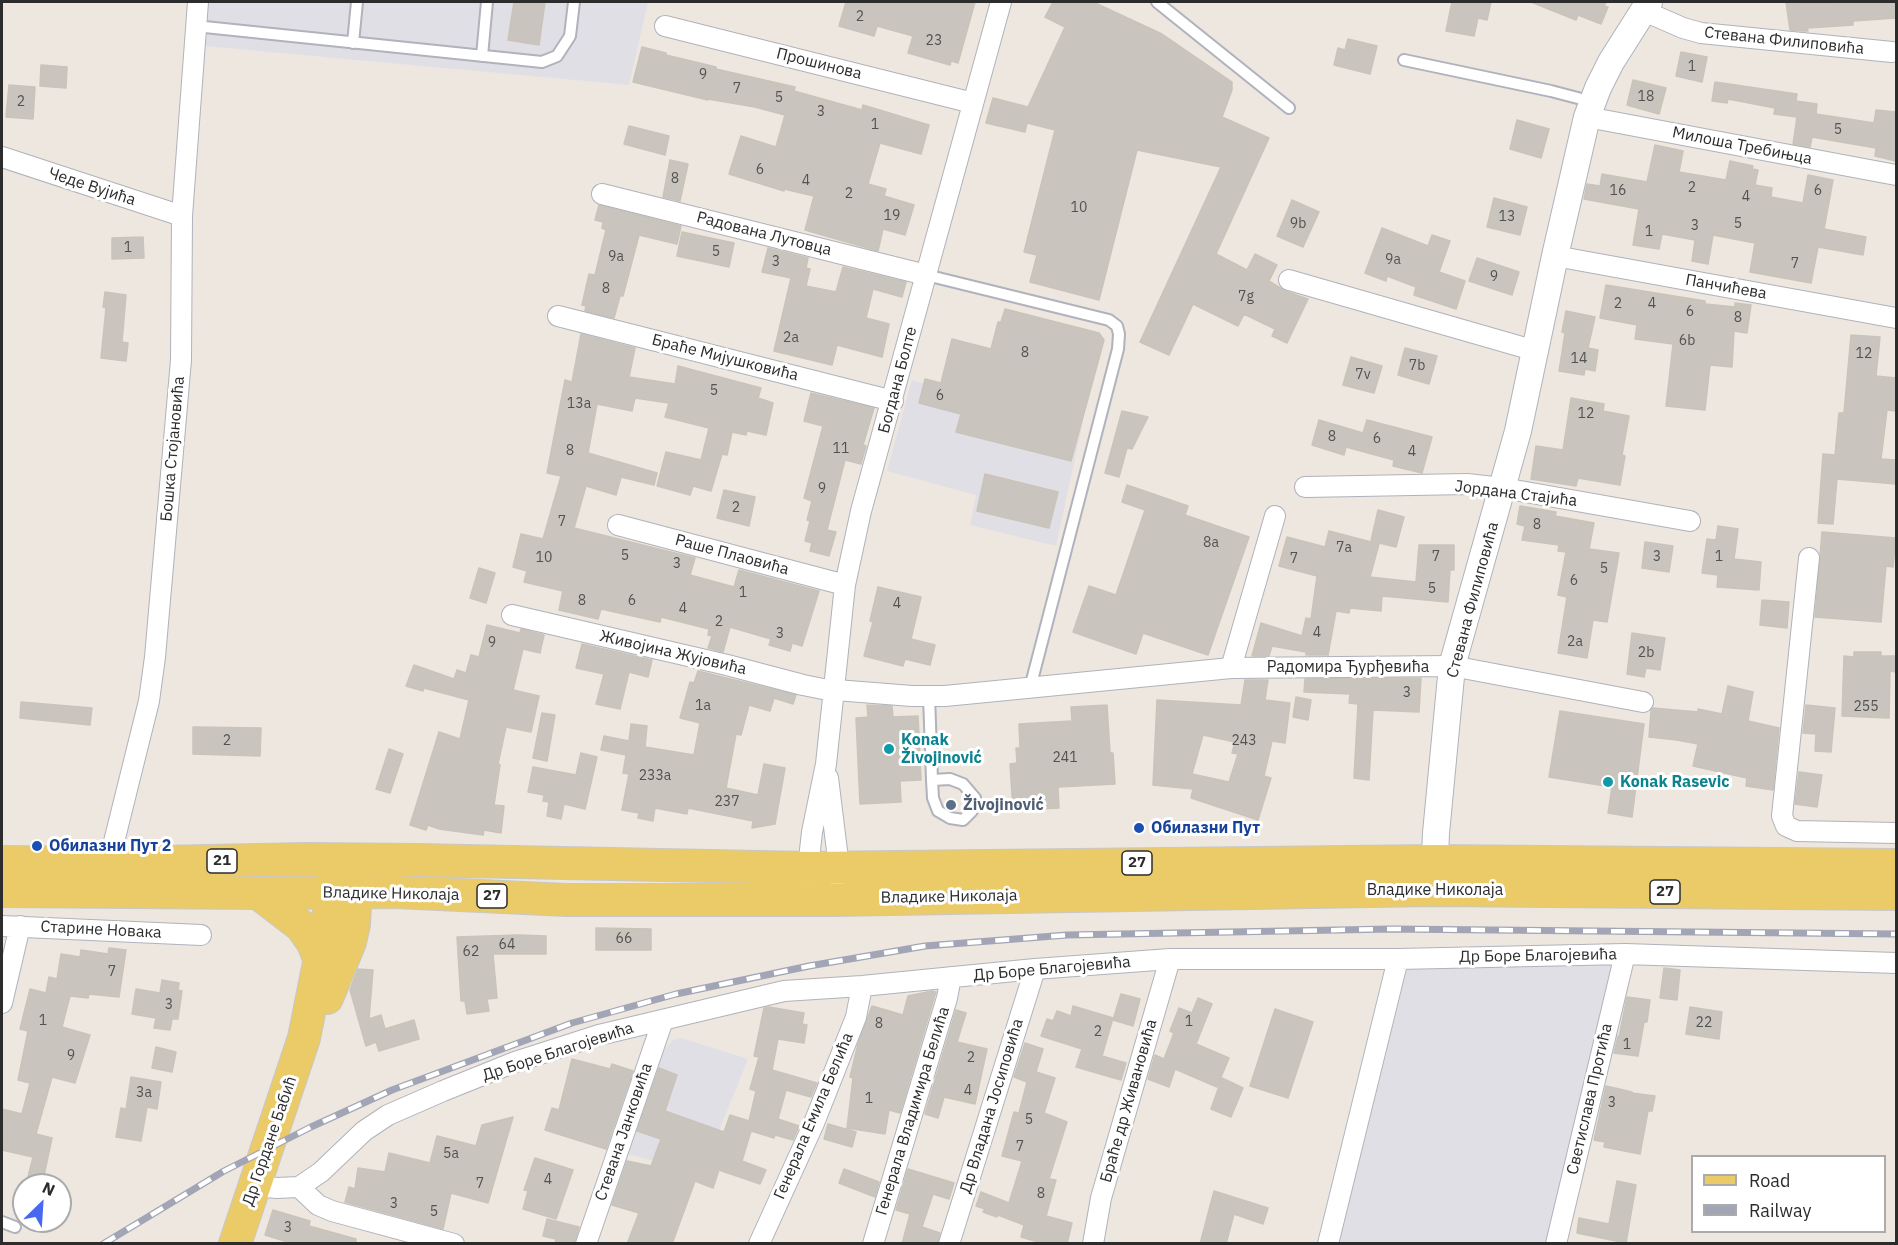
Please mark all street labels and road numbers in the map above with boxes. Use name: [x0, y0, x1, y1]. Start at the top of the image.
street label: Стевана Филиповића: [1703, 23, 1865, 59]
street label: Прошинова: [774, 44, 864, 84]
street label: Милоша Требињца: [1670, 123, 1814, 169]
street label: Чеде Вујића: [46, 164, 138, 210]
street label: Радована Лутовца: [694, 208, 834, 260]
street label: Панчићева: [1684, 270, 1768, 304]
street label: Богдана Болте: [875, 325, 921, 435]
street label: Браће Мијушковића: [650, 331, 800, 385]
street label: Бошка Стојановића: [157, 375, 189, 523]
street label: Јордана Стајића: [1454, 477, 1578, 511]
street label: Стевана Филиповића: [1443, 520, 1503, 680]
street label: Раше Плаовића: [673, 531, 791, 579]
street label: Живојина Жујовића: [598, 627, 748, 679]
street label: Радомира Ђурђевића: [1267, 657, 1429, 677]
road number: 21: [207, 849, 237, 873]
road number: 27: [1122, 851, 1152, 875]
street label: Владике Николаја: [1367, 880, 1503, 900]
road number: 27: [1650, 880, 1680, 904]
street label: Владике Николаја: [322, 883, 460, 905]
road number: 27: [477, 884, 507, 908]
street label: Владике Николаја: [880, 886, 1018, 908]
street label: Старине Новака: [40, 917, 162, 943]
street label: Др Боре Благојевића: [1459, 945, 1617, 967]
street label: Др Боре Благојевића: [973, 953, 1131, 985]
street label: Генерала Владимира Белића: [872, 1004, 954, 1218]
street label: Др Владана Јосиповића: [956, 1016, 1028, 1196]
street label: Браће др Живановића: [1096, 1017, 1162, 1185]
street label: Др Боре Благојевића: [480, 1018, 636, 1086]
street label: Светислава Протића: [1563, 1021, 1617, 1177]
street label: Генерала Емила Белића: [770, 1030, 858, 1202]
street label: Стевана Јанковића: [591, 1060, 657, 1204]
street label: Др Гордане Бабић: [239, 1074, 301, 1208]

